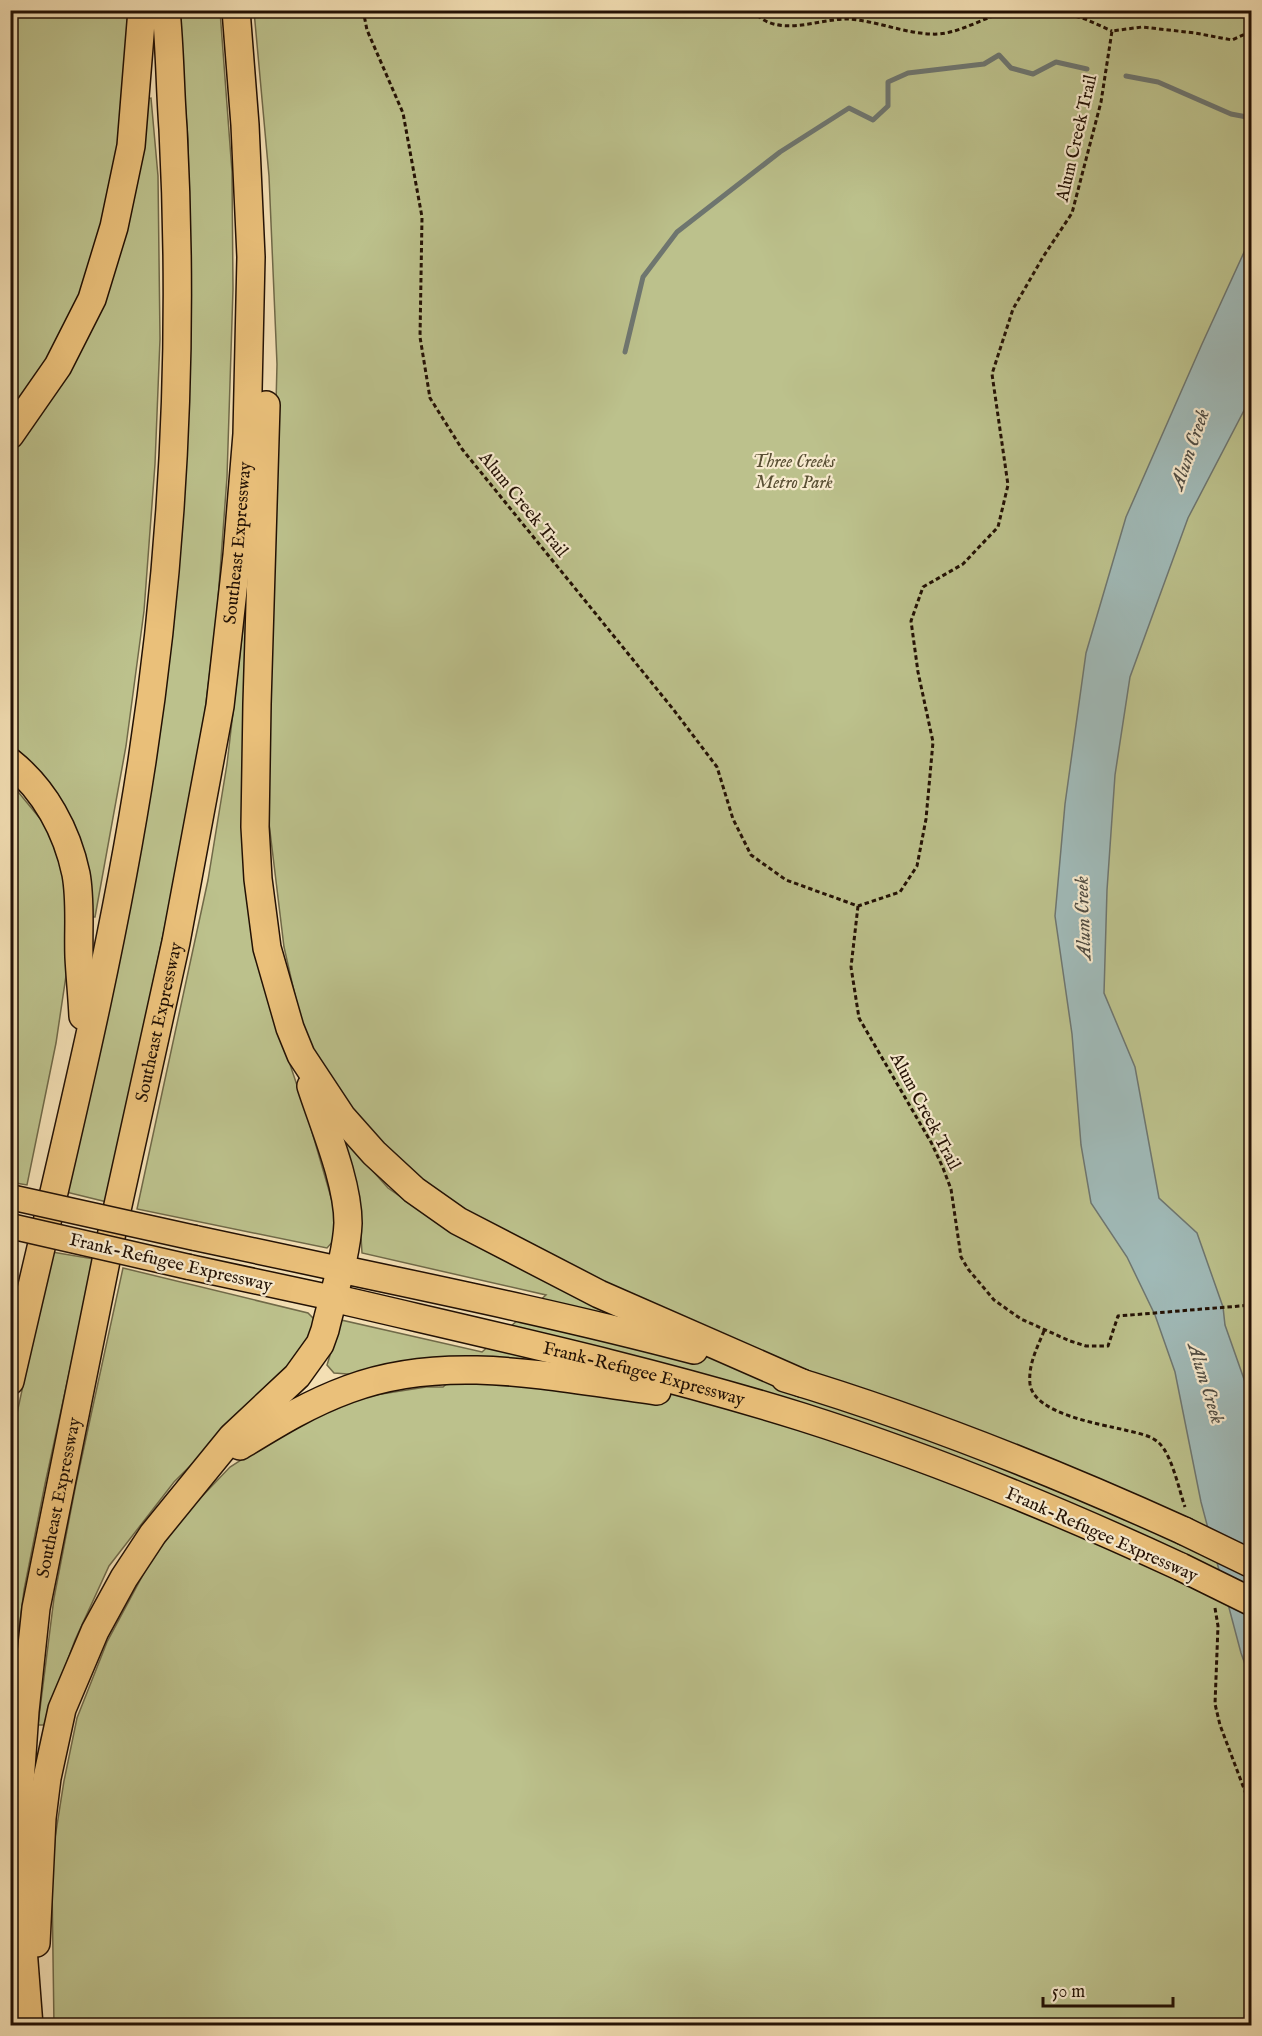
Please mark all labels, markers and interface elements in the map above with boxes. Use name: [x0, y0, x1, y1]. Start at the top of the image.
street label: Alum Creek Trail: [1051, 73, 1103, 205]
water label: Alum Creek: [1164, 406, 1216, 495]
street label: Alum Creek Trail: [473, 447, 573, 563]
park label: Three Creeks Metro Park: [753, 451, 836, 495]
street label: Southeast Expressway: [219, 461, 258, 626]
water label: Alum Creek: [1070, 876, 1098, 962]
street label: Southeast Expressway: [131, 940, 189, 1104]
street label: Alum Creek Trail: [884, 1048, 965, 1174]
street label: Frank-Refugee Expressway: [67, 1229, 275, 1298]
street label: Frank-Refugee Expressway: [540, 1338, 747, 1412]
water label: Alum Creek: [1181, 1338, 1230, 1427]
street label: Southeast Expressway: [32, 1415, 87, 1580]
street label: Frank-Refugee Expressway: [1002, 1483, 1201, 1588]
scale bar: [1043, 1970, 1174, 2008]
text: 50 m: [1052, 1981, 1085, 2004]

